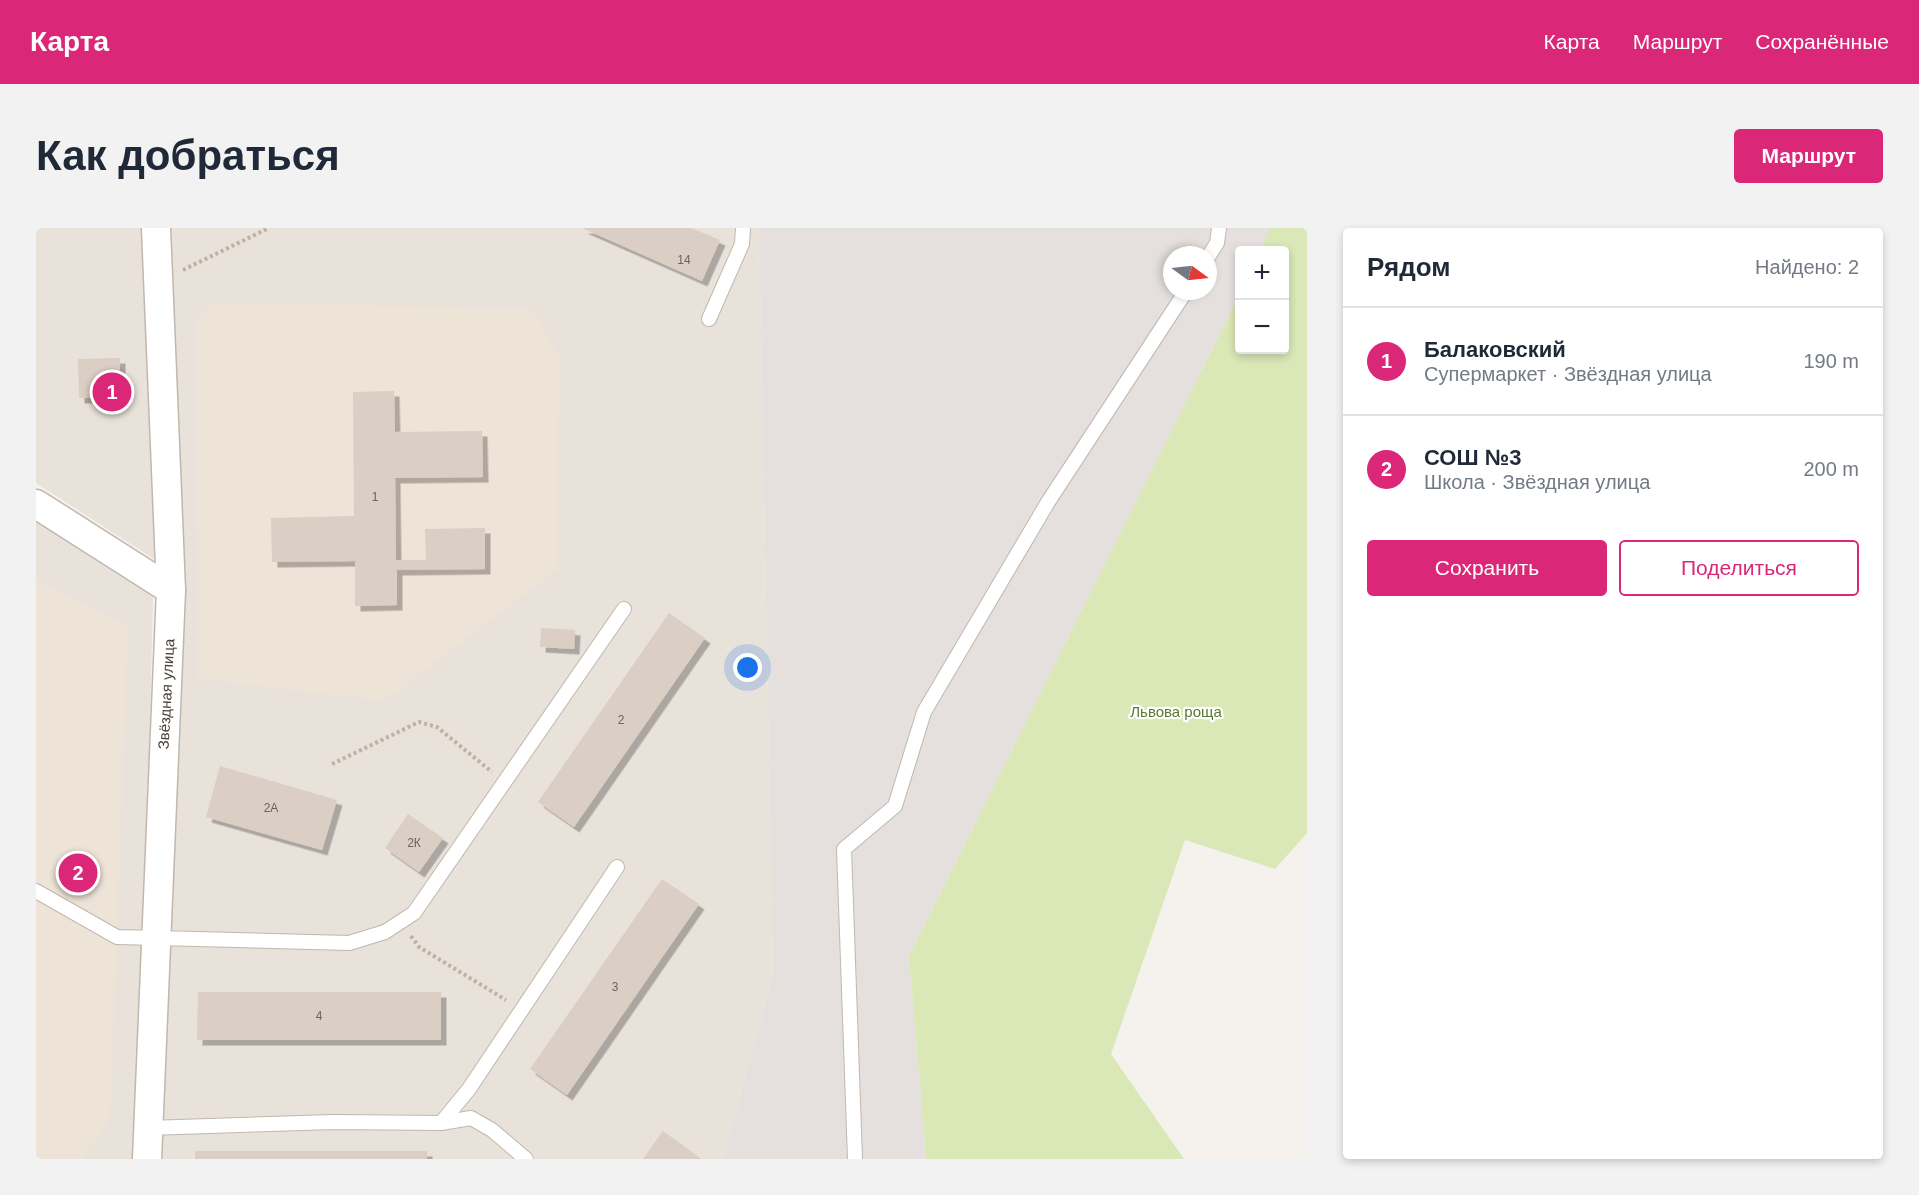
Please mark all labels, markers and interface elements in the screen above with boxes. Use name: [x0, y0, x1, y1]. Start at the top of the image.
text: Карта: [30, 26, 109, 57]
text: Карта: [1544, 30, 1600, 53]
text: Маршрут: [1633, 30, 1722, 53]
text: Сохранённые: [1755, 30, 1889, 53]
button: Маршрут: [1734, 129, 1883, 183]
text: Как добраться: [36, 132, 340, 179]
north arrow: [1163, 246, 1217, 300]
map controls: [1235, 246, 1289, 354]
button: +: [1235, 246, 1289, 300]
text: Рядом: [1367, 252, 1450, 282]
house number: 14: [677, 253, 691, 267]
text: Найдено: 2: [1755, 256, 1859, 278]
button: −: [1235, 300, 1289, 354]
text: Балаковский: [1424, 337, 1566, 362]
text: 1: [1381, 350, 1392, 372]
text: 190 m: [1803, 350, 1859, 372]
text: Супермаркет · Звёздная улица: [1424, 363, 1712, 385]
pin: 1: [92, 370, 132, 414]
text: СОШ №3: [1424, 445, 1521, 470]
text: 2: [1381, 458, 1392, 480]
text: 200 m: [1803, 458, 1859, 480]
text: Школа · Звёздная улица: [1424, 471, 1650, 493]
house number: 1: [372, 490, 379, 504]
button: Сохранить: [1367, 540, 1607, 596]
button: Поделиться: [1619, 540, 1859, 596]
street label: Звёздная улица: [155, 638, 177, 750]
your location: [733, 653, 762, 682]
park label: Львова роща: [1130, 703, 1222, 720]
house number: 2: [618, 713, 625, 727]
house number: 2А: [264, 801, 278, 815]
house number: 2К: [407, 836, 421, 850]
pin: 2: [58, 850, 98, 896]
house number: 3: [612, 980, 619, 994]
house number: 4: [316, 1009, 323, 1023]

